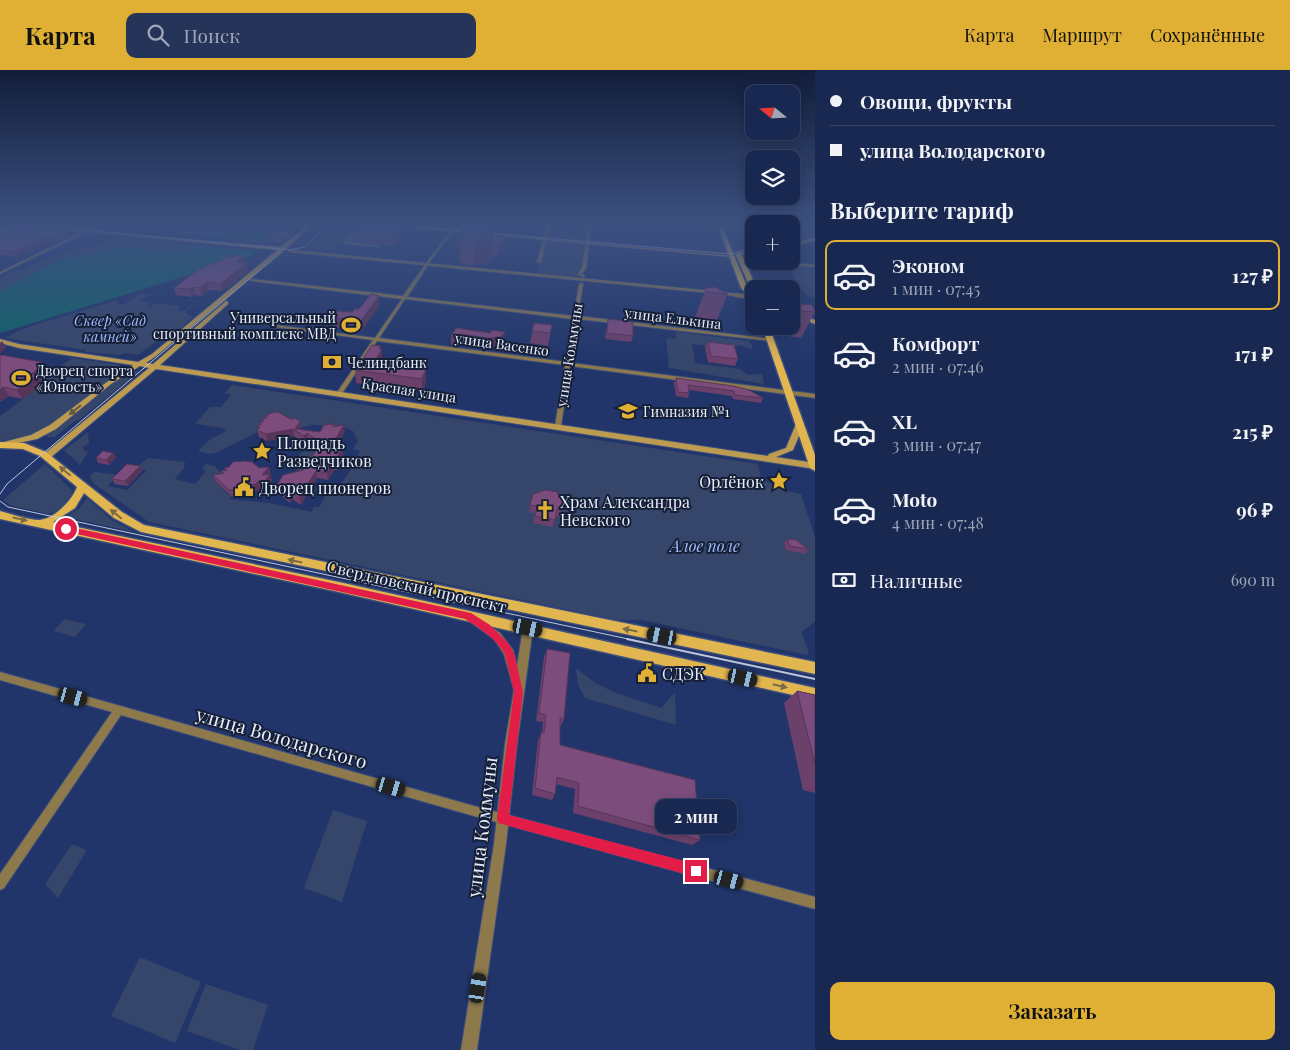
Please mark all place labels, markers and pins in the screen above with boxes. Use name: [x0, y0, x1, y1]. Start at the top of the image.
place label: Универсальный спортивный комплекс МВД: [153, 308, 336, 343]
sports icon: Универсальный спортивный комплекс МВД: [340, 314, 362, 336]
bank icon: Челиндбанк: [321, 351, 343, 373]
place label: Челиндбанк: [347, 353, 427, 372]
place label: Дворец спорта «Юность»: [36, 361, 133, 396]
sports icon: Дворец спорта «Юность»: [10, 367, 32, 389]
school or university icon: Гимназия №1: [617, 400, 639, 422]
place label: Гимназия №1: [643, 402, 730, 421]
place label: Площадь Разведчиков: [277, 432, 372, 471]
place icon: Площадь Разведчиков: [251, 440, 273, 462]
place icon: Орлёнок: [768, 470, 790, 492]
place label: Орлёнок: [699, 471, 764, 492]
public building icon: Дворец пионеров: [233, 476, 255, 498]
place label: Дворец пионеров: [259, 477, 391, 498]
place label: Храм Александра Невского: [560, 491, 690, 530]
church icon: Храм Александра Невского: [534, 499, 556, 521]
public building icon: СДЭК: [636, 662, 658, 684]
place label: СДЭК: [662, 663, 705, 684]

